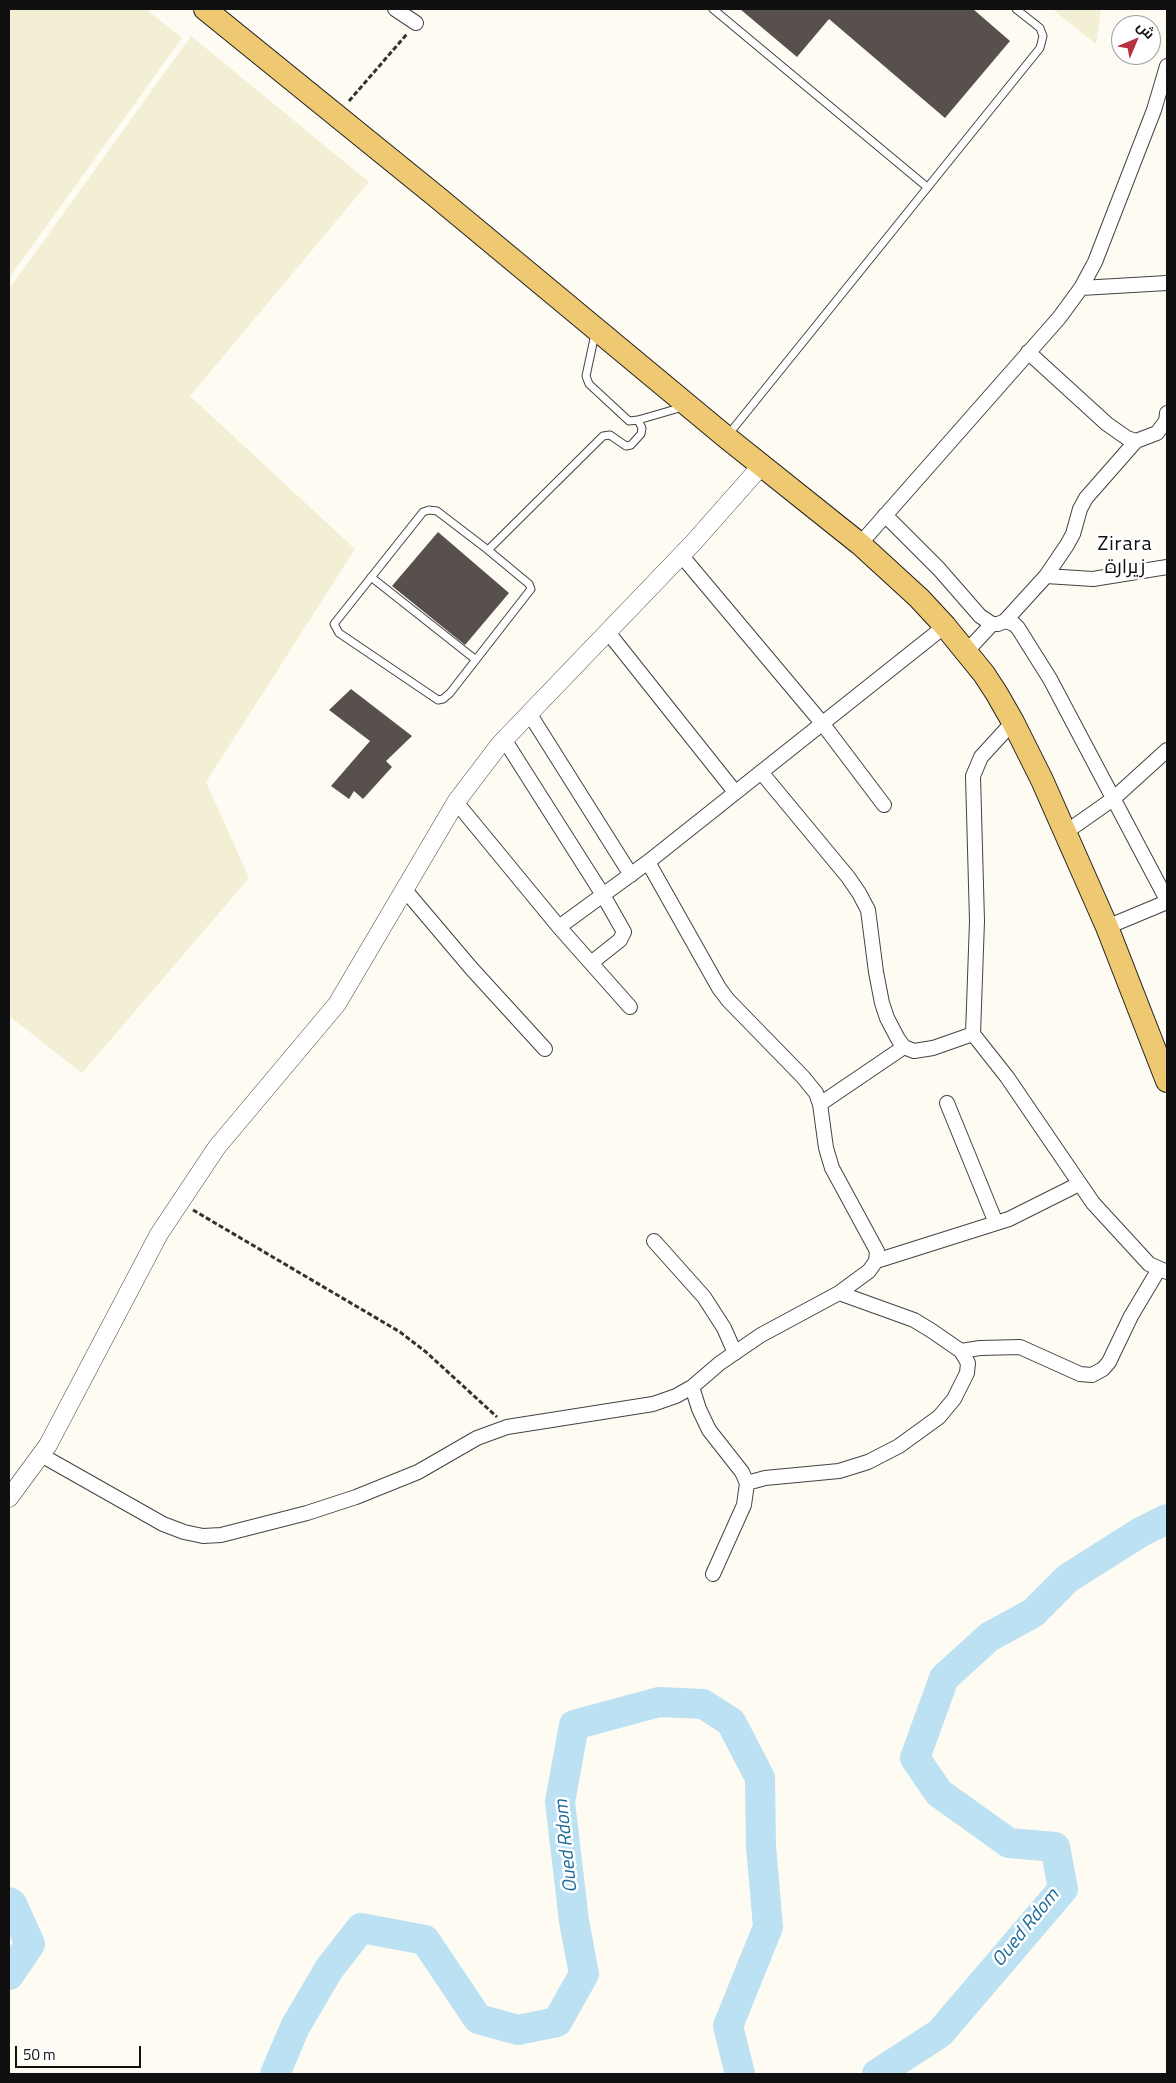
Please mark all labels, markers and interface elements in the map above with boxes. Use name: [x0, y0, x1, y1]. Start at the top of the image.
north arrow: [1111, 15, 1161, 65]
text: ش: [1130, 15, 1161, 46]
district label: Zirara زيرارة: [1097, 534, 1153, 581]
water label: Oued Rdom: [552, 1798, 584, 1894]
water label: Oued Rdom: [989, 1885, 1065, 1973]
scale bar: [18, 2036, 144, 2068]
text: 50 m: [23, 2040, 56, 2069]

